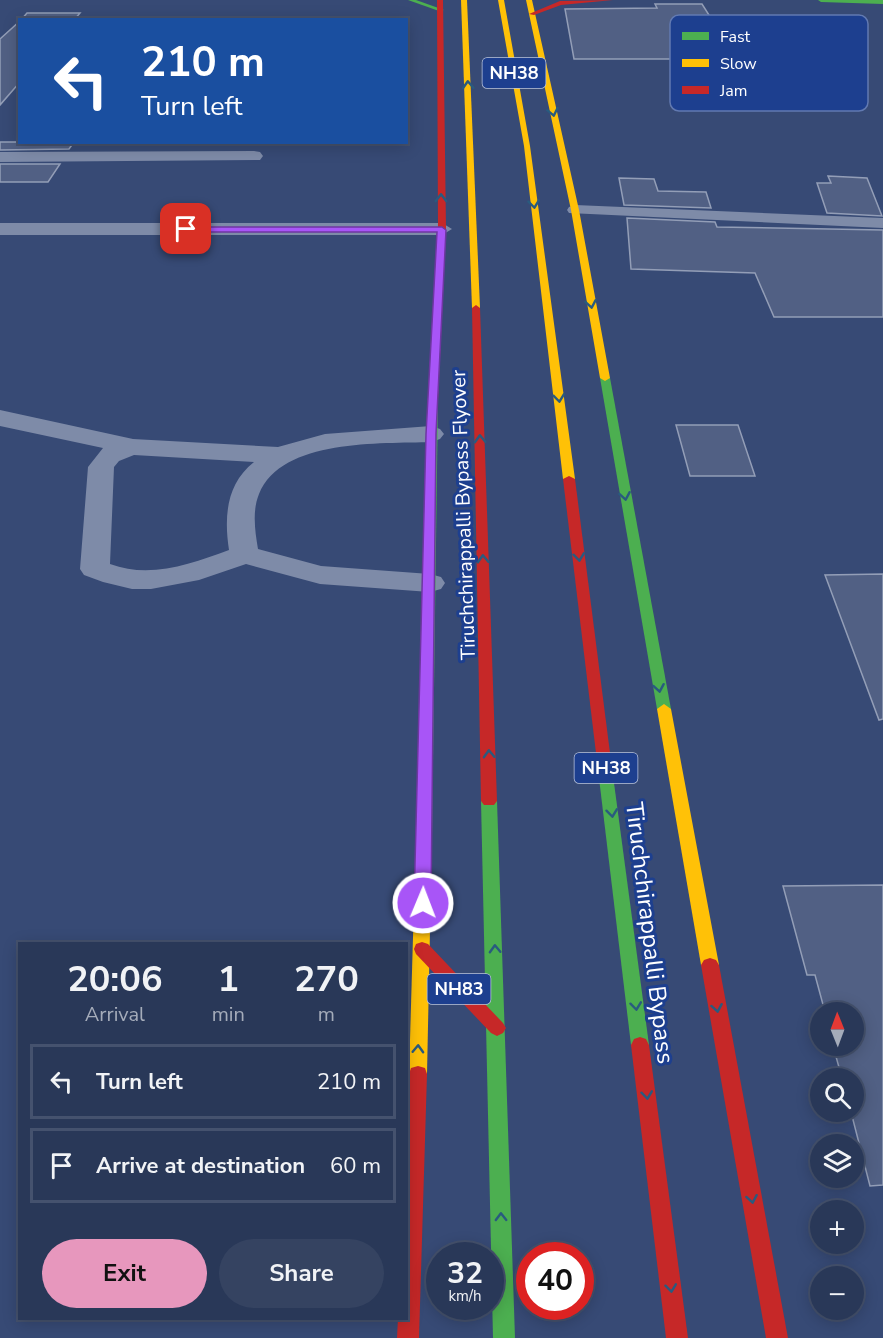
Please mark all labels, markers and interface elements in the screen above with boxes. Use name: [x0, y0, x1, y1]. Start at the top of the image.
legend: [670, 15, 868, 111]
text: Fast: [720, 26, 751, 48]
text: 210 m: [141, 34, 265, 91]
icon: left: [42, 42, 120, 120]
text: Slow: [720, 53, 757, 75]
road number: NH38: [482, 58, 546, 88]
text: Jam: [719, 80, 747, 102]
one-way arrow: [462, 81, 475, 90]
text: Turn left: [141, 88, 242, 125]
one-way arrow: [546, 107, 559, 117]
one-way arrow: [435, 194, 447, 203]
one-way arrow: [528, 200, 540, 209]
pin: [160, 203, 211, 254]
icon: arrive: [169, 212, 202, 245]
one-way arrow: [585, 299, 597, 308]
street label: Tiruchchirappalli Bypass Flyover: [445, 369, 482, 661]
one-way arrow: [552, 393, 565, 402]
one-way arrow: [473, 434, 486, 443]
one-way arrow: [619, 491, 631, 500]
one-way arrow: [572, 552, 585, 561]
one-way arrow: [477, 554, 490, 563]
one-way arrow: [653, 683, 665, 692]
one-way arrow: [483, 749, 495, 758]
road number: NH38: [574, 753, 638, 783]
street label: Tiruchchirappalli Bypass: [618, 800, 682, 1066]
one-way arrow: [605, 808, 617, 817]
position arrow: [391, 871, 455, 935]
one-way arrow: [489, 944, 501, 953]
text: 20:06: [67, 955, 163, 1004]
text: 1: [217, 955, 239, 1004]
text: 270: [294, 955, 359, 1004]
road number: NH83: [428, 974, 490, 1004]
text: Arrival: [85, 1001, 145, 1028]
text: min: [212, 1001, 245, 1028]
text: m: [318, 1001, 335, 1028]
one-way arrow: [630, 1002, 642, 1011]
one-way arrow: [710, 1002, 723, 1012]
north arrow: [810, 1002, 864, 1056]
map controls: [810, 1002, 864, 1320]
one-way arrow: [412, 1044, 424, 1053]
icon: left: [45, 1065, 78, 1098]
text: Turn left: [96, 1067, 183, 1097]
text: 210 m: [317, 1067, 381, 1097]
button: search: [810, 1068, 864, 1122]
one-way arrow: [641, 1090, 653, 1099]
button: layers: [810, 1134, 864, 1188]
icon: arrive: [45, 1149, 78, 1182]
text: Arrive at destination: [96, 1151, 305, 1181]
text: 60 m: [330, 1151, 381, 1181]
one-way arrow: [745, 1194, 758, 1204]
button: +: [810, 1200, 864, 1254]
one-way arrow: [495, 1212, 508, 1221]
button: Exit: [42, 1239, 207, 1308]
button: Share: [219, 1239, 384, 1308]
speed limit sign: 40: [516, 1242, 594, 1320]
text: 32: [447, 1253, 483, 1294]
button: −: [810, 1266, 864, 1320]
one-way arrow: [665, 1284, 677, 1293]
text: km/h: [448, 1286, 482, 1306]

